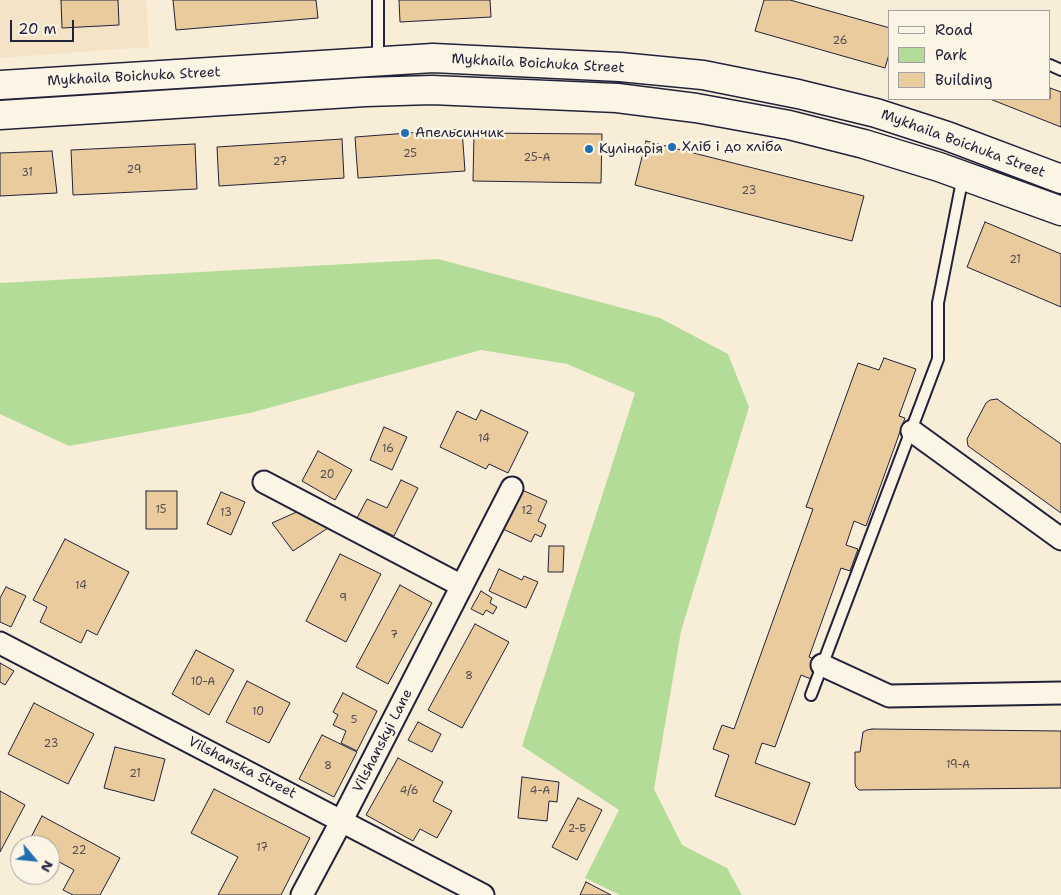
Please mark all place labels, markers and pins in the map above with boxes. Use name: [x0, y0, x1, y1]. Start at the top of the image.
place label: Апельсинчик: [415, 125, 504, 141]
marker: Апельсинчик: [399, 127, 411, 139]
place label: Хліб і до хліба: [682, 139, 782, 155]
place label: Кулінарія: [599, 141, 663, 157]
marker: Хліб і до хліба: [666, 141, 678, 153]
marker: Кулінарія: [583, 143, 595, 155]

